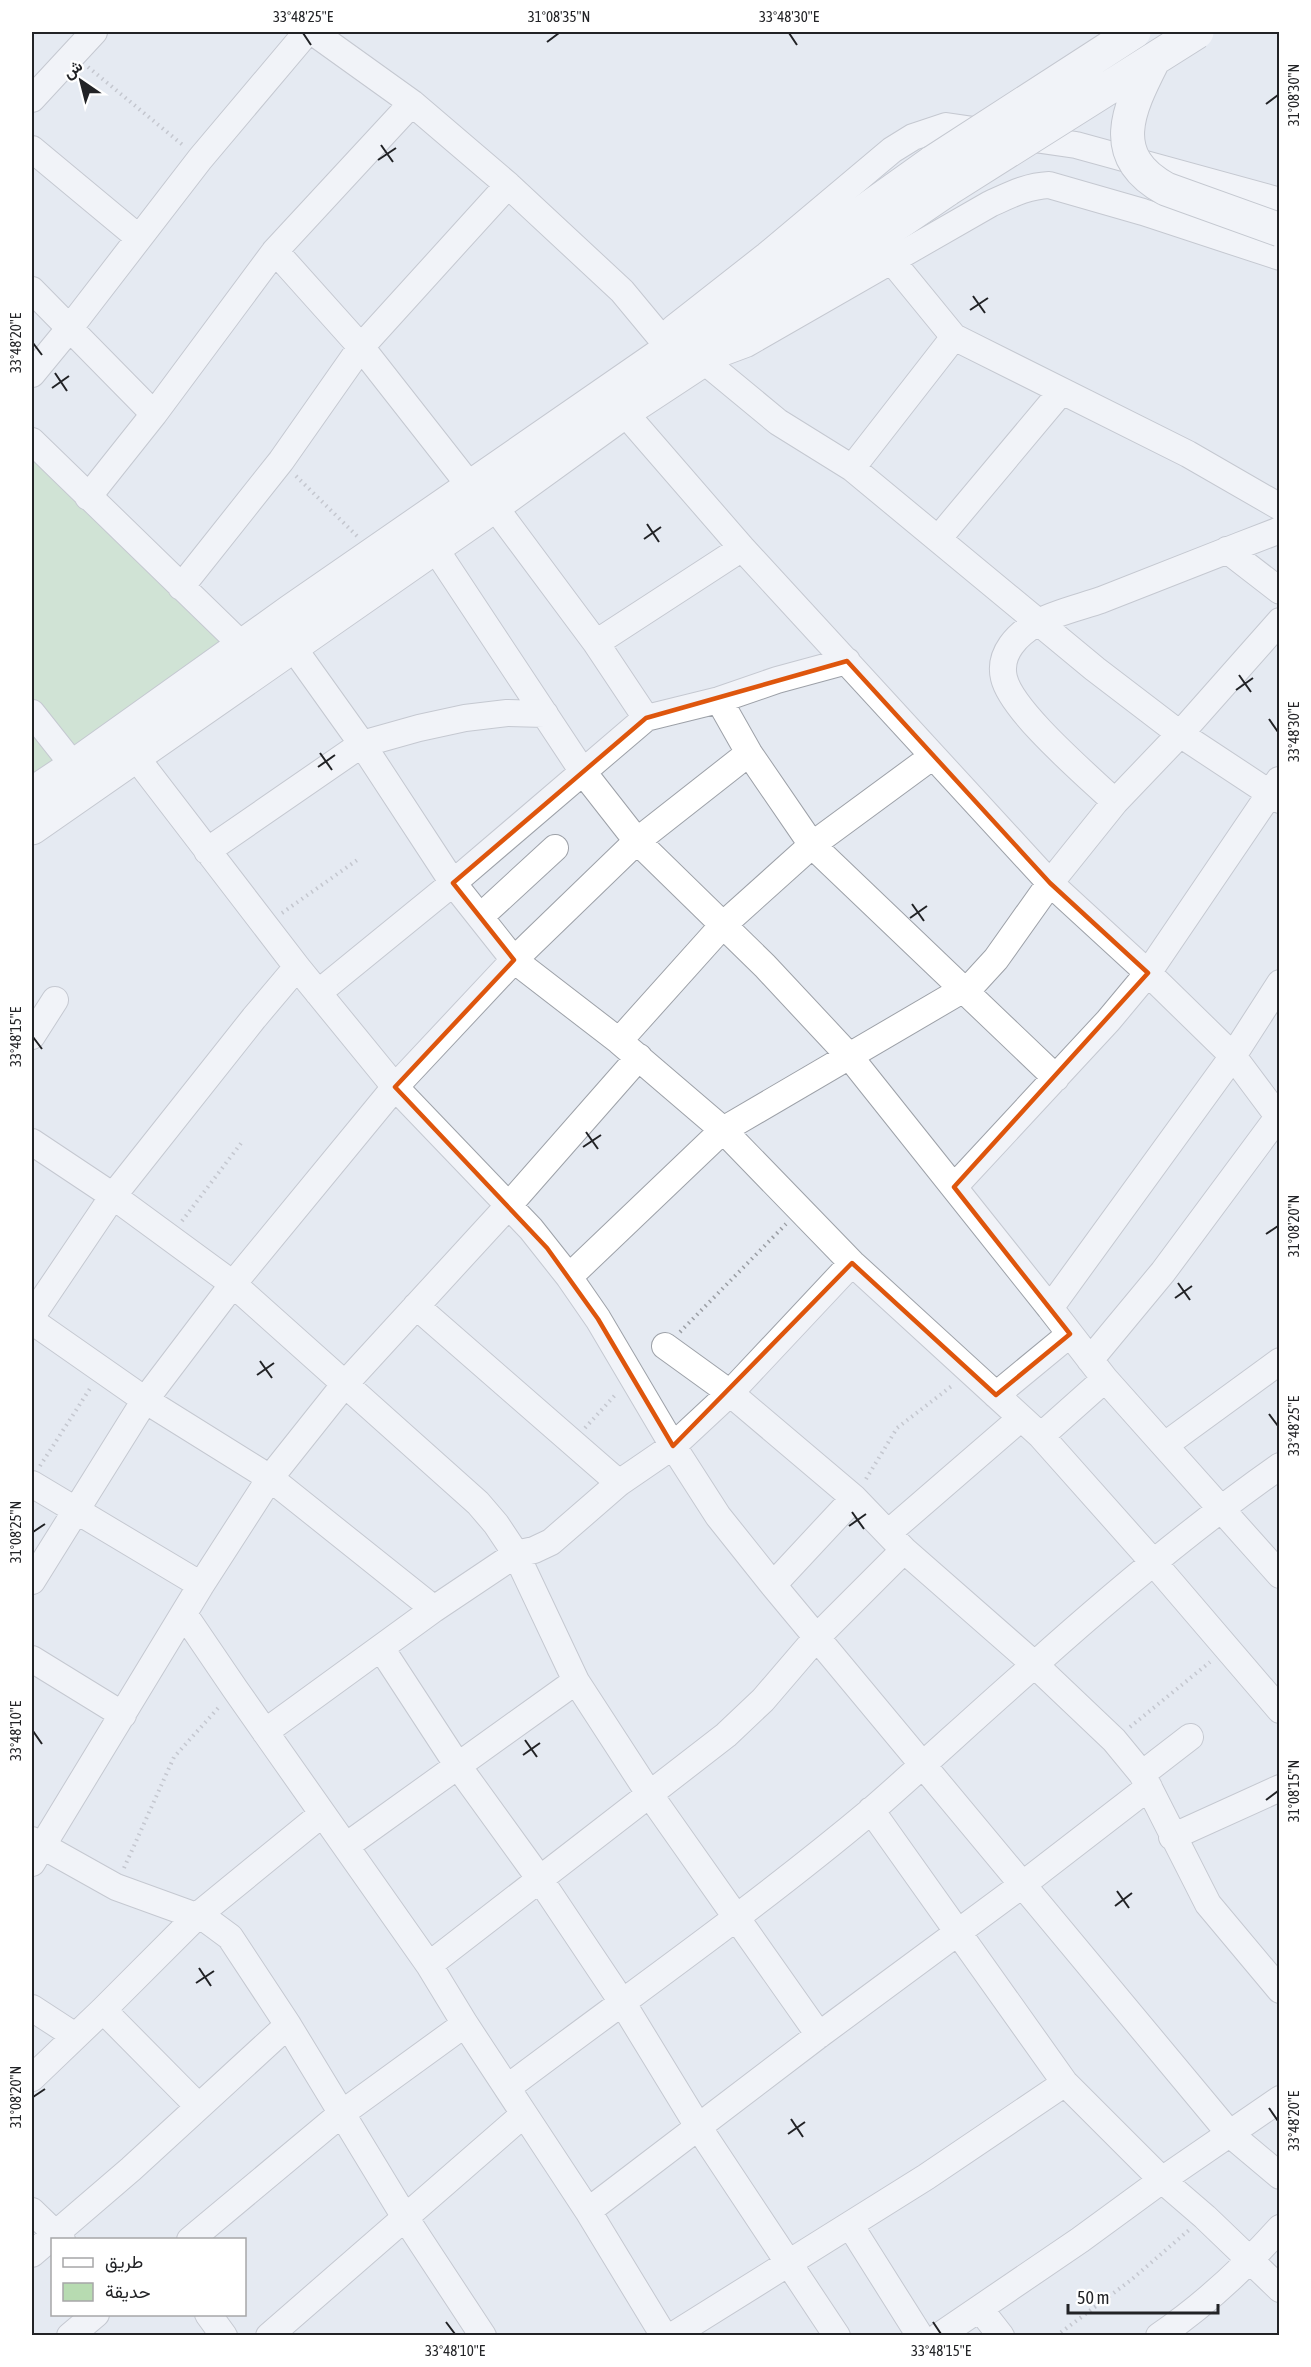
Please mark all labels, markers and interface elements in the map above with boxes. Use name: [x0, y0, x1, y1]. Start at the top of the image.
text: 33°48'25"E: [273, 8, 334, 25]
text: 31°08'35"N: [528, 8, 590, 25]
text: 33°48'30"E: [759, 8, 820, 25]
north arrow: [51, 51, 111, 111]
text: ش: [59, 56, 86, 82]
text: 31°08'30"N: [1285, 64, 1302, 126]
text: 33°48'20"E: [7, 312, 24, 373]
text: 33°48'30"E: [1285, 701, 1302, 762]
text: 33°48'15"E: [7, 1006, 24, 1067]
text: 31°08'20"N: [1285, 1195, 1302, 1257]
text: 33°48'25"E: [1285, 1395, 1302, 1456]
text: 31°08'25"N: [7, 1501, 24, 1563]
text: 33°48'10"E: [7, 1700, 24, 1761]
text: 31°08'15"N: [1285, 1760, 1302, 1822]
text: 31°08'20"N: [7, 2066, 24, 2128]
text: 33°48'20"E: [1285, 2090, 1302, 2151]
legend: [51, 2238, 246, 2316]
text: طريق: [105, 2251, 143, 2273]
scale bar: [1068, 2277, 1218, 2315]
text: حديقة: [105, 2281, 151, 2302]
text: 50 m: [1077, 2287, 1109, 2308]
text: 33°48'10"E: [425, 2342, 486, 2359]
text: 33°48'15"E: [911, 2342, 972, 2359]

